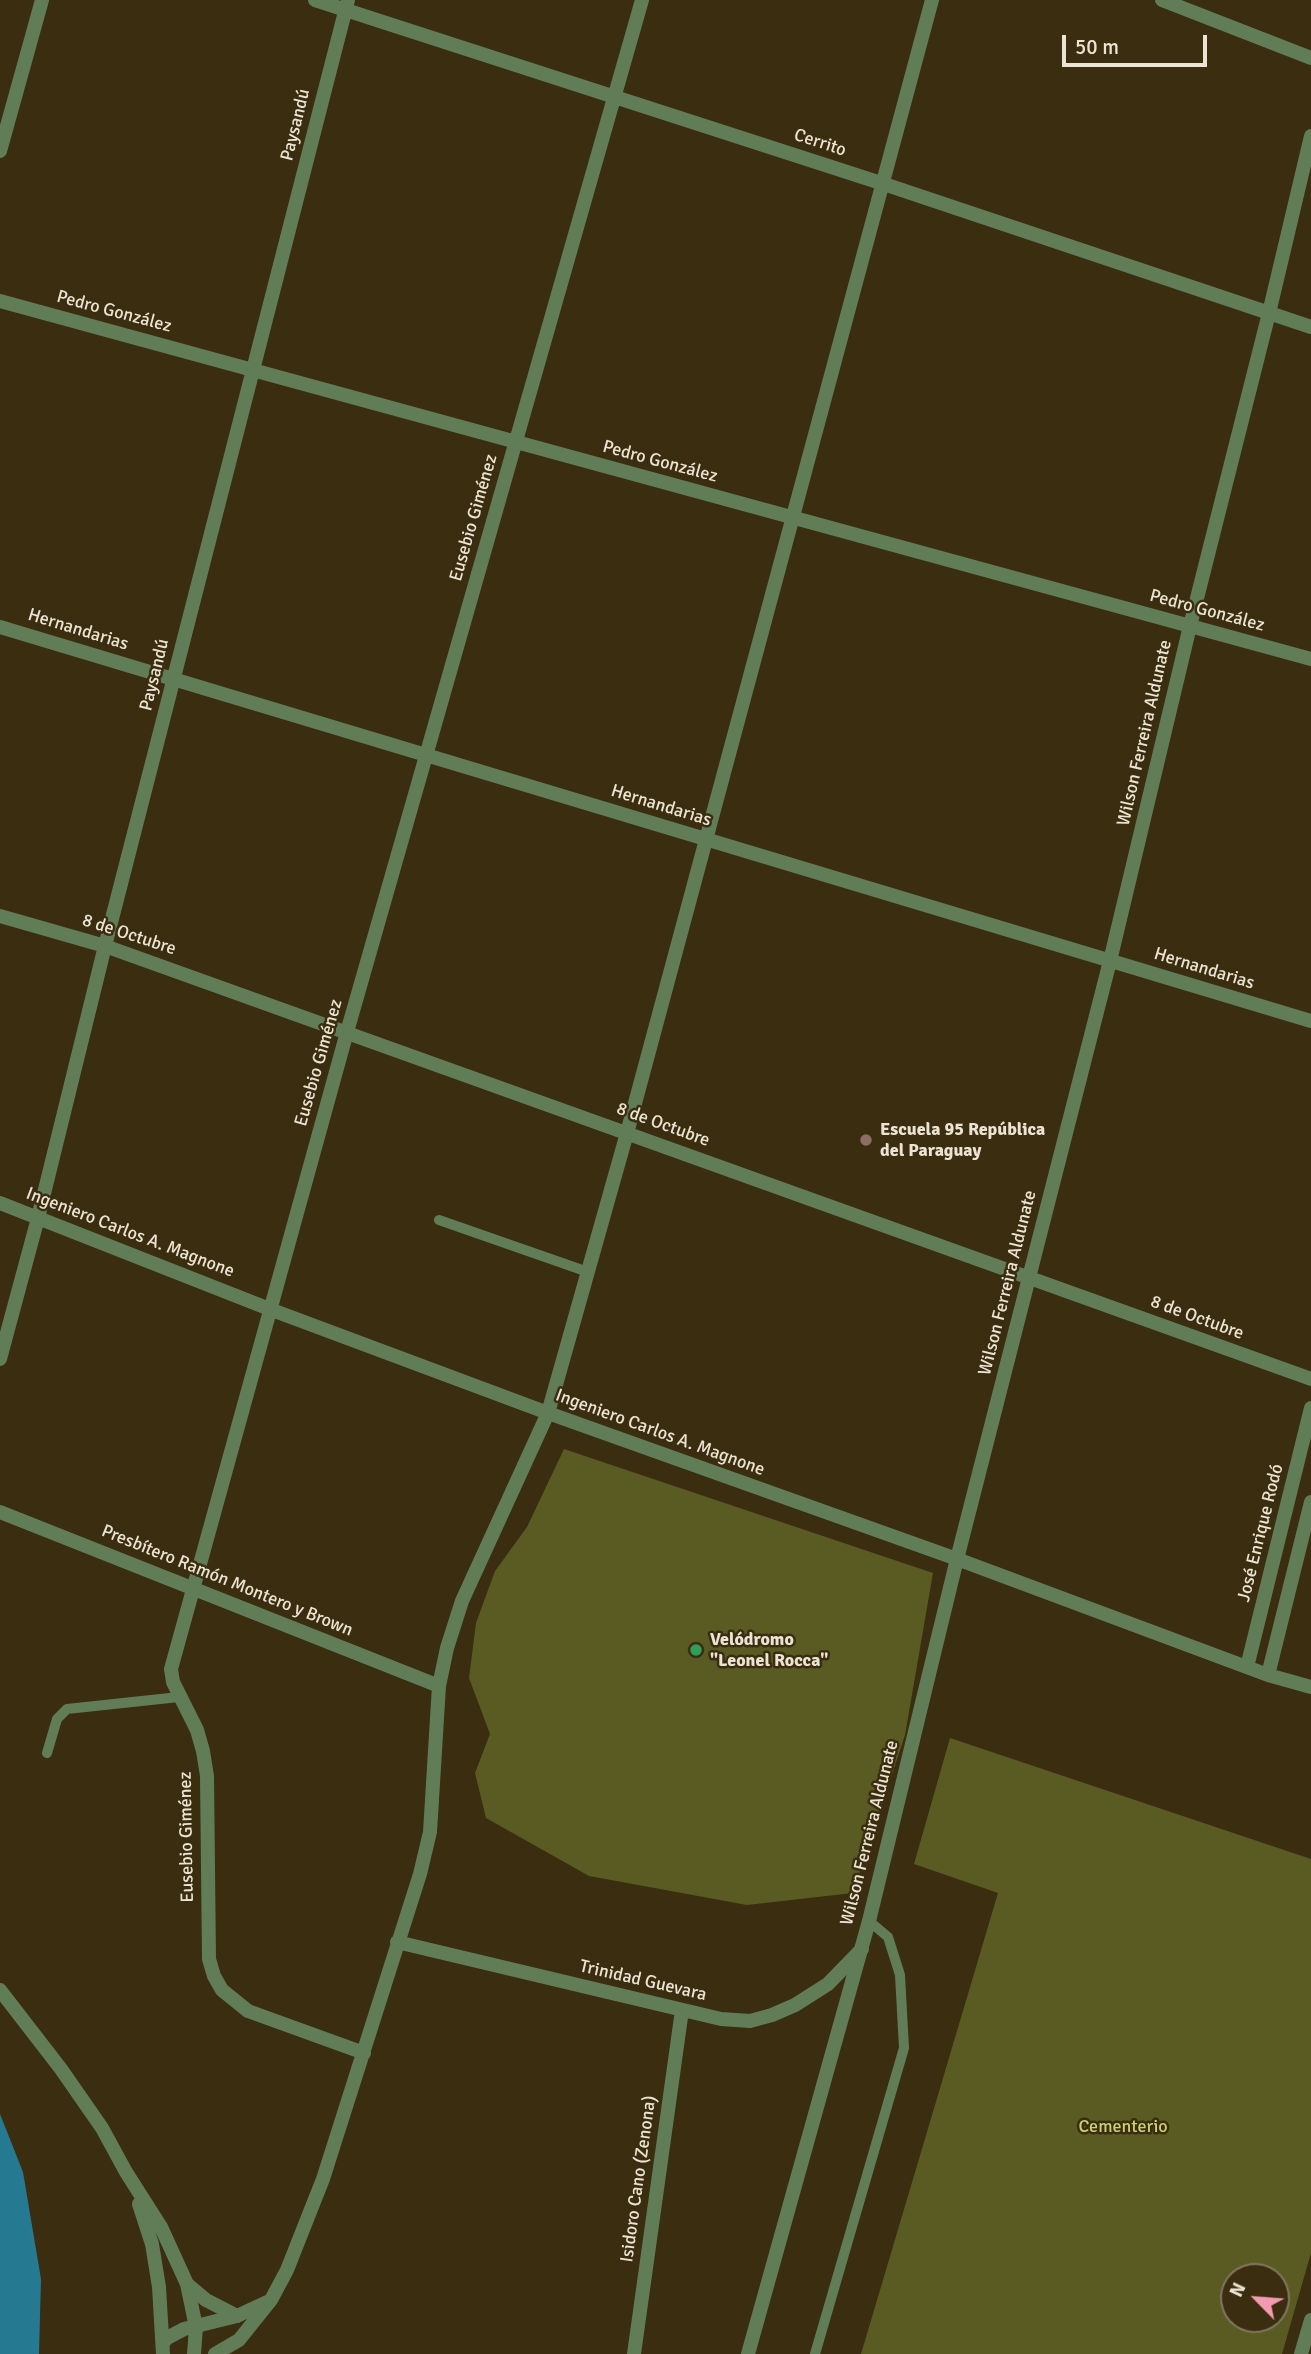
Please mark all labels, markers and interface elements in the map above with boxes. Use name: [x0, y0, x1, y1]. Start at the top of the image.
scale bar: [1066, 21, 1211, 65]
text: 50 m: [1075, 34, 1119, 60]
street label: Paysandú: [277, 87, 315, 163]
street label: Cerrito: [791, 124, 849, 162]
street label: Pedro González: [54, 286, 174, 338]
street label: Pedro González: [600, 436, 720, 488]
street label: Eusebio Giménez: [446, 452, 502, 584]
street label: Pedro González: [1147, 585, 1267, 637]
street label: Hernandarias: [25, 604, 131, 656]
street label: Paysandú: [136, 637, 174, 713]
street label: Wilson Ferreira Aldunate: [1113, 638, 1177, 828]
street label: Hernandarias: [608, 780, 714, 832]
street label: 8 de Octubre: [79, 910, 179, 960]
street label: Hernandarias: [1151, 943, 1257, 995]
street label: Eusebio Giménez: [291, 997, 347, 1129]
street label: 8 de Octubre: [614, 1098, 712, 1152]
place label: Escuela 95 República del Paraguay: [880, 1119, 1045, 1162]
marker: Escuela 95 República del Paraguay: [858, 1132, 874, 1148]
street label: Ingeniero Carlos A. Magnone: [23, 1183, 237, 1283]
street label: Wilson Ferreira Aldunate: [975, 1188, 1041, 1378]
street label: 8 de Octubre: [1148, 1291, 1246, 1345]
street label: Ingeniero Carlos A. Magnone: [552, 1385, 768, 1481]
street label: José Enrique Rodó: [1233, 1462, 1289, 1604]
street label: Presbítero Ramón Montero y Brown: [98, 1521, 356, 1641]
place label: Velódromo "Leonel Rocca": [710, 1629, 828, 1672]
marker: Velódromo "Leonel Rocca": [688, 1642, 704, 1658]
street label: Wilson Ferreira Aldunate: [837, 1738, 903, 1928]
street label: Eusebio Giménez: [175, 1771, 199, 1903]
street label: Trinidad Guevara: [577, 1956, 709, 2006]
street label: Isidoro Cano (Zenona): [617, 2094, 661, 2264]
park label: Cementerio: [1078, 2116, 1168, 2138]
north arrow: [1220, 2263, 1290, 2333]
text: N: [1224, 2279, 1251, 2301]

